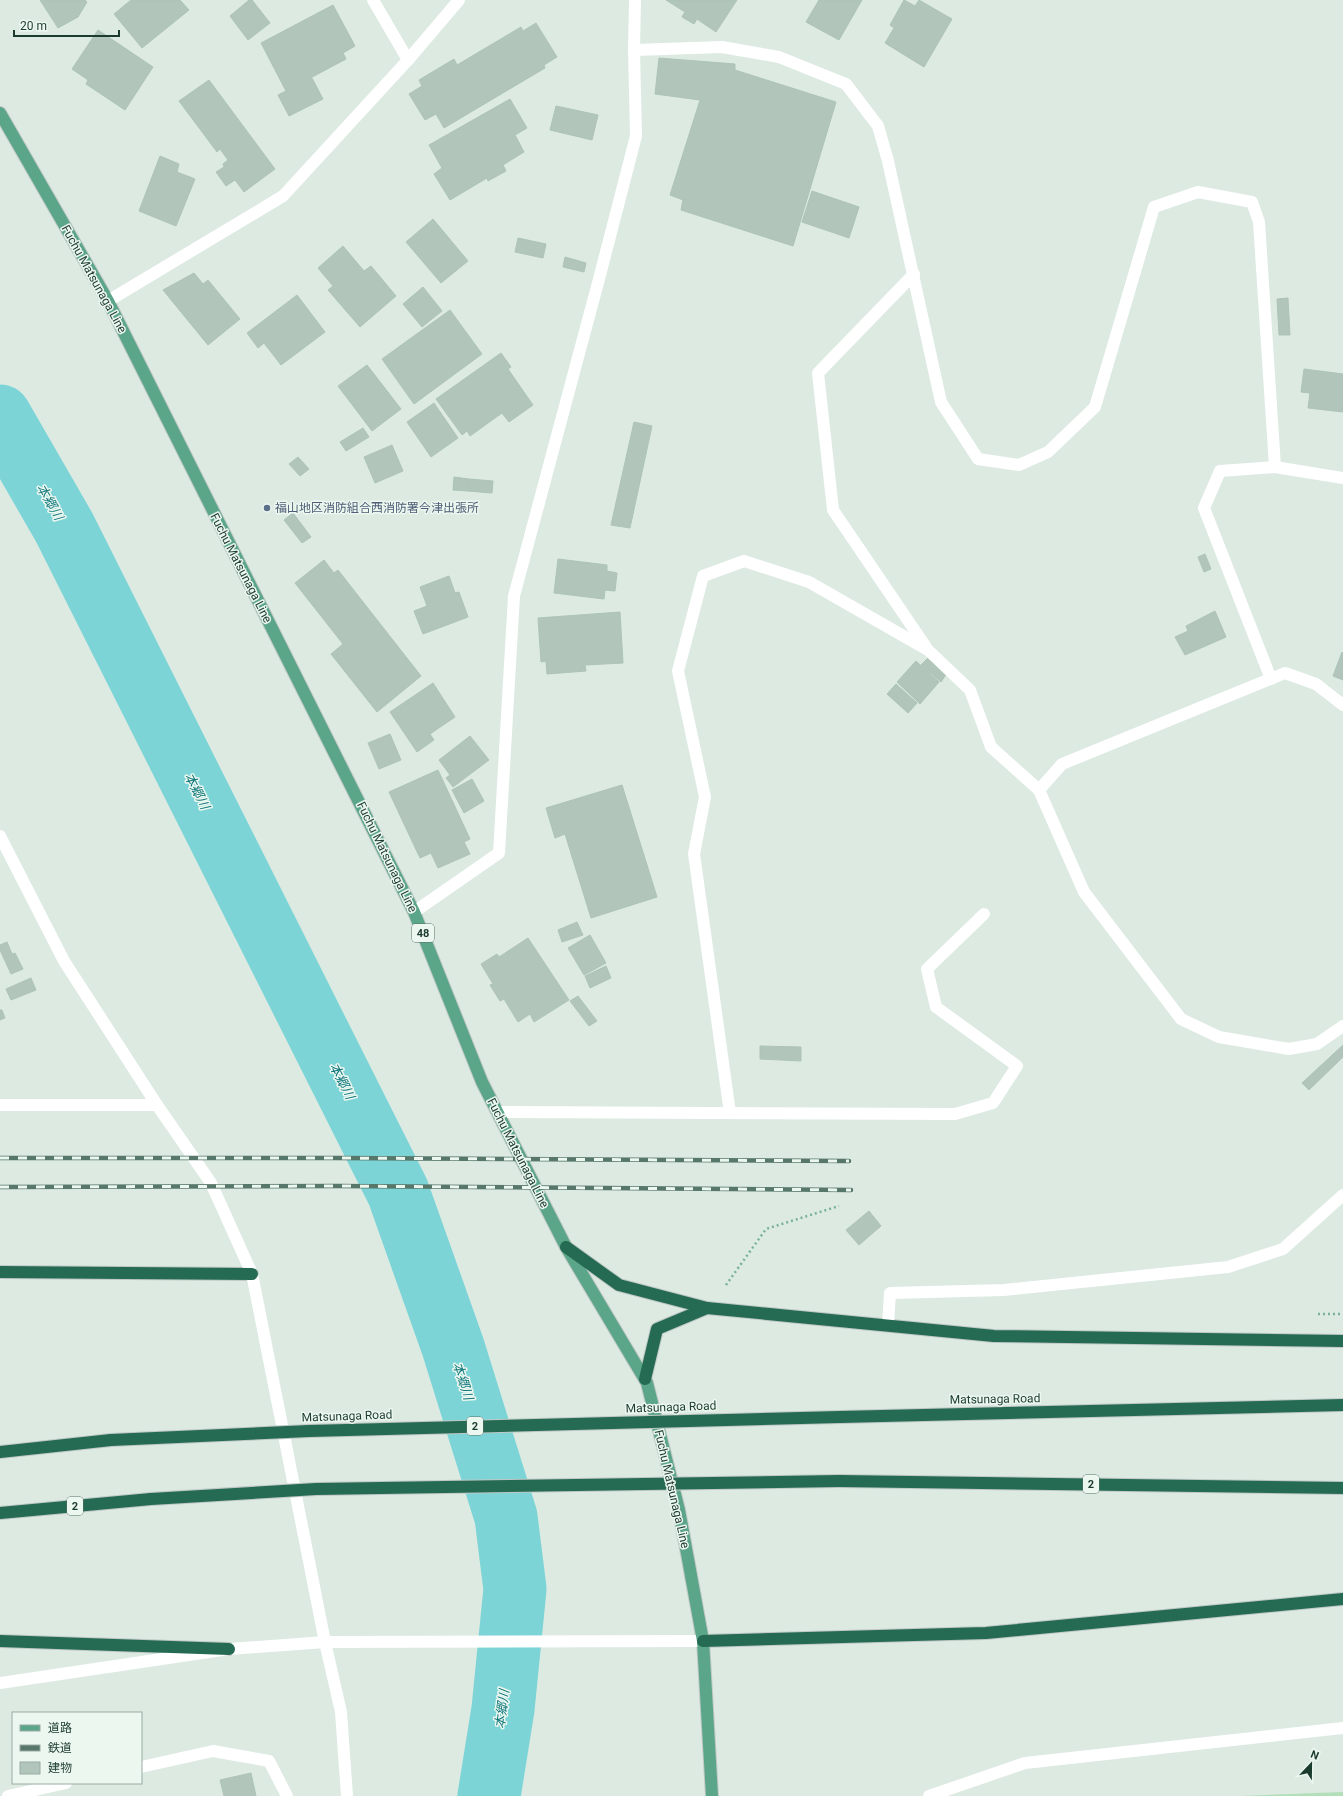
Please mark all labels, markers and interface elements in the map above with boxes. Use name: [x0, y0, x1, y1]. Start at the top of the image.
scale bar: [14, 12, 119, 38]
text: 20 m: [20, 19, 47, 33]
street label: Fuchu Matsunaga Line: [59, 223, 129, 335]
water label: 本郷川: [34, 481, 67, 524]
place label: 福山地区消防組合西消防署今津出張所: [275, 501, 479, 515]
marker: 福山地区消防組合西消防署今津出張所: [262, 503, 272, 513]
street label: Fuchu Matsunaga Line: [207, 511, 275, 625]
water label: 本郷川: [181, 770, 213, 814]
street label: Fuchu Matsunaga Line: [354, 800, 420, 914]
road number: 48: [412, 924, 434, 942]
water label: 本郷川: [326, 1060, 358, 1104]
street label: Fuchu Matsunaga Line: [484, 1096, 552, 1210]
water label: 本郷川: [450, 1360, 477, 1404]
street label: Matsunaga Road: [950, 1391, 1040, 1407]
street label: Matsunaga Road: [625, 1398, 717, 1416]
street label: Matsunaga Road: [301, 1407, 393, 1425]
road number: 2: [467, 1417, 483, 1435]
street label: Fuchu Matsunaga Line: [652, 1428, 692, 1550]
road number: 2: [1083, 1475, 1099, 1493]
road number: 2: [67, 1497, 83, 1515]
water label: 本郷川: [492, 1687, 512, 1729]
legend: [12, 1712, 142, 1784]
text: 道路: [48, 1721, 72, 1735]
text: 鉄道: [48, 1741, 72, 1755]
north arrow: [1291, 1744, 1331, 1784]
text: N: [1309, 1748, 1321, 1763]
text: 建物: [48, 1761, 72, 1775]

